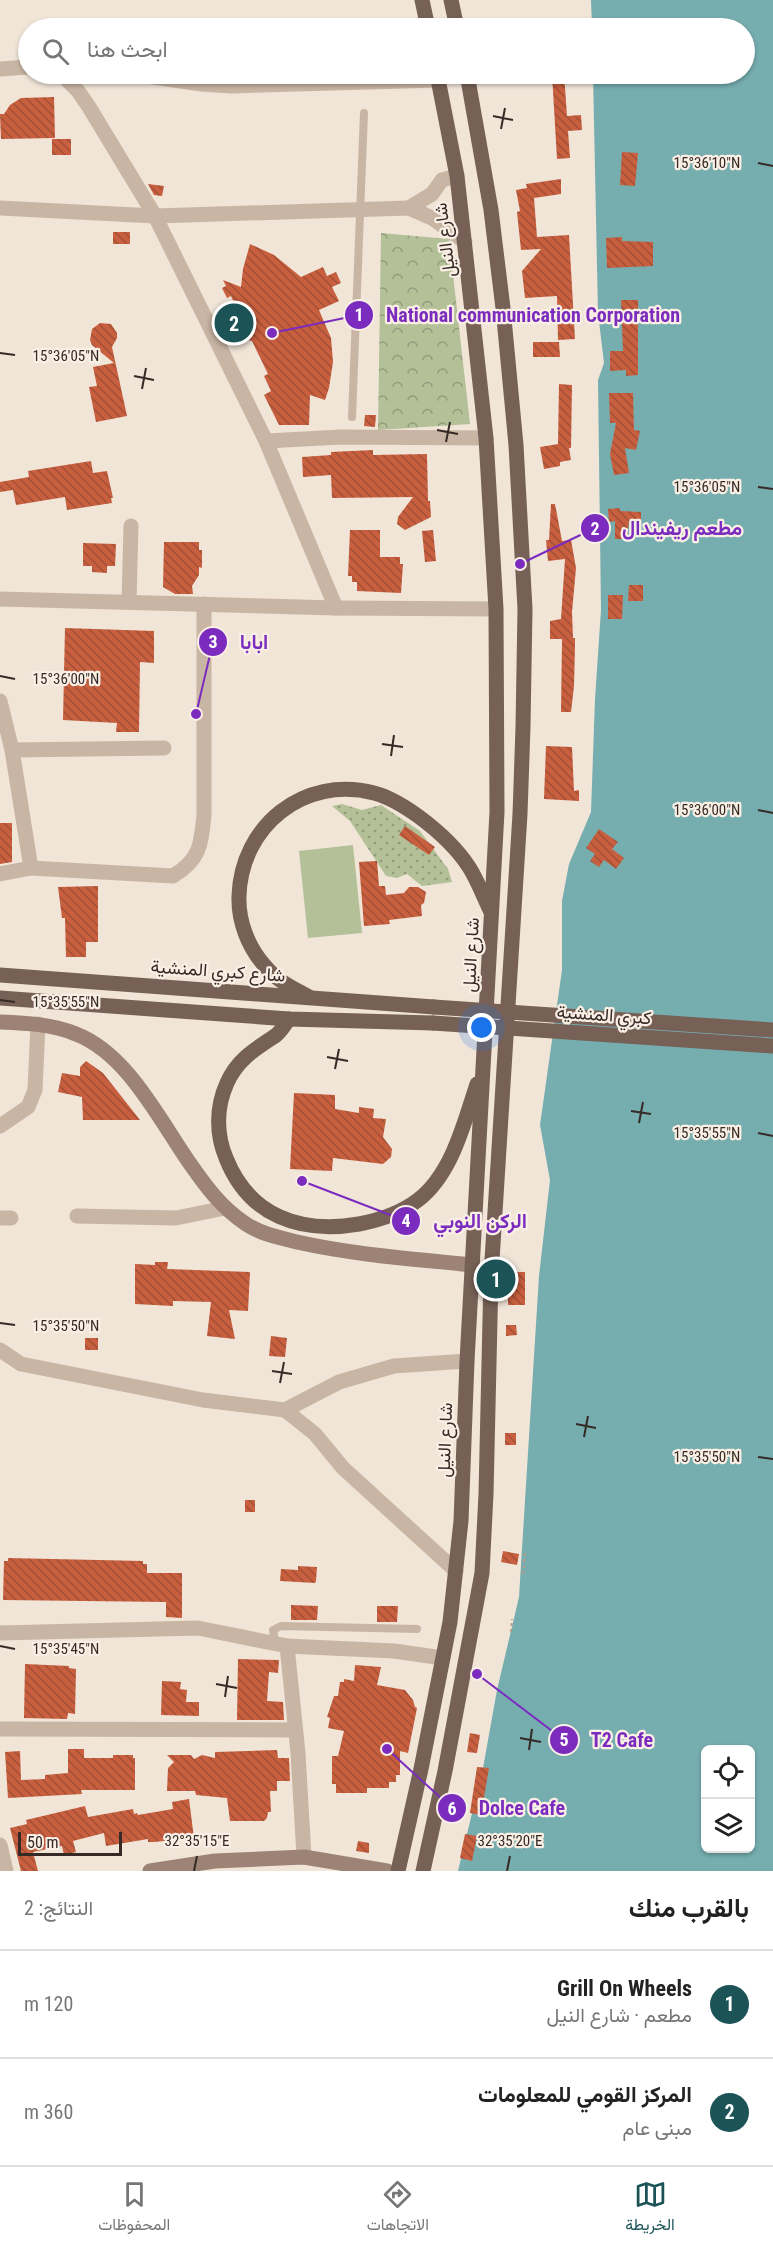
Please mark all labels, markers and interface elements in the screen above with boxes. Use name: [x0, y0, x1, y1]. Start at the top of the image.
search box: [18, 18, 755, 84]
icon: search: [39, 35, 72, 68]
text: ابحث هنا: [87, 37, 168, 62]
text: 15°36'10"N: [674, 154, 740, 172]
street label: شارع النيل: [430, 201, 461, 279]
callout: National communication Corporation: [344, 296, 692, 334]
pin: 2: [214, 300, 254, 346]
text: National communication Corporation: [386, 303, 680, 327]
text: 1: [354, 304, 364, 325]
text: 15°36'05"N: [33, 347, 99, 365]
text: 15°36'05"N: [674, 478, 740, 496]
callout: مطعم ريفيندال: [580, 509, 754, 547]
text: مطعم ريفيندال: [622, 516, 742, 541]
text: 2: [590, 518, 600, 539]
callout: ابابا: [198, 623, 281, 661]
text: ابابا: [240, 630, 268, 654]
text: 3: [208, 631, 218, 652]
text: 15°36'00"N: [33, 670, 99, 688]
text: 15°36'00"N: [674, 801, 740, 819]
street label: شارع النيل: [458, 917, 485, 993]
street label: شارع كبري المنشية: [150, 955, 286, 991]
text: 15°35'55"N: [33, 993, 99, 1011]
street label: كبري المنشية: [556, 1001, 652, 1033]
your location: [467, 1013, 496, 1042]
text: 15°35'55"N: [674, 1124, 740, 1142]
callout: الركن النوبي: [391, 1202, 539, 1240]
text: الركن النوبي: [433, 1209, 527, 1238]
text: 4: [401, 1210, 411, 1231]
pin: 1: [476, 1256, 516, 1302]
text: 15°35'50"N: [33, 1317, 99, 1335]
street label: شارع النيل: [433, 1402, 458, 1478]
text: 15°35'50"N: [674, 1448, 740, 1466]
text: 15°35'45"N: [33, 1640, 99, 1658]
callout: T2 Cafe: [549, 1721, 665, 1759]
text: T2 Cafe: [591, 1728, 653, 1752]
text: 5: [559, 1729, 569, 1750]
map controls: [701, 1745, 755, 1853]
button: locate: [701, 1745, 755, 1799]
callout: Dolce Cafe: [437, 1789, 578, 1827]
text: Dolce Cafe: [479, 1796, 565, 1820]
text: 6: [447, 1798, 457, 1819]
button: layers: [701, 1799, 755, 1853]
scale bar: [18, 1829, 122, 1856]
text: 32°35'15"E: [165, 1832, 229, 1850]
text: 32°35'20"E: [478, 1832, 542, 1850]
text: 50 m: [27, 1833, 59, 1852]
text: بالقرب منك: [629, 1893, 749, 1923]
text: النتائج: 2: [24, 1896, 93, 1920]
text: Grill On Wheels: [557, 1976, 692, 2001]
text: 120 m: [24, 1992, 73, 2016]
text: 1: [724, 1992, 735, 2016]
text: مطعم · شارع النيل: [546, 2003, 692, 2027]
text: المركز القومي للمعلومات: [478, 2082, 692, 2107]
text: 360 m: [24, 2100, 73, 2124]
text: 2: [724, 2100, 735, 2124]
text: مبنى عام: [623, 2116, 692, 2140]
tab: المحفوظات: [98, 2178, 170, 2239]
tab: الاتجاهات: [367, 2178, 429, 2239]
tab: الخريطة: [625, 2178, 675, 2239]

